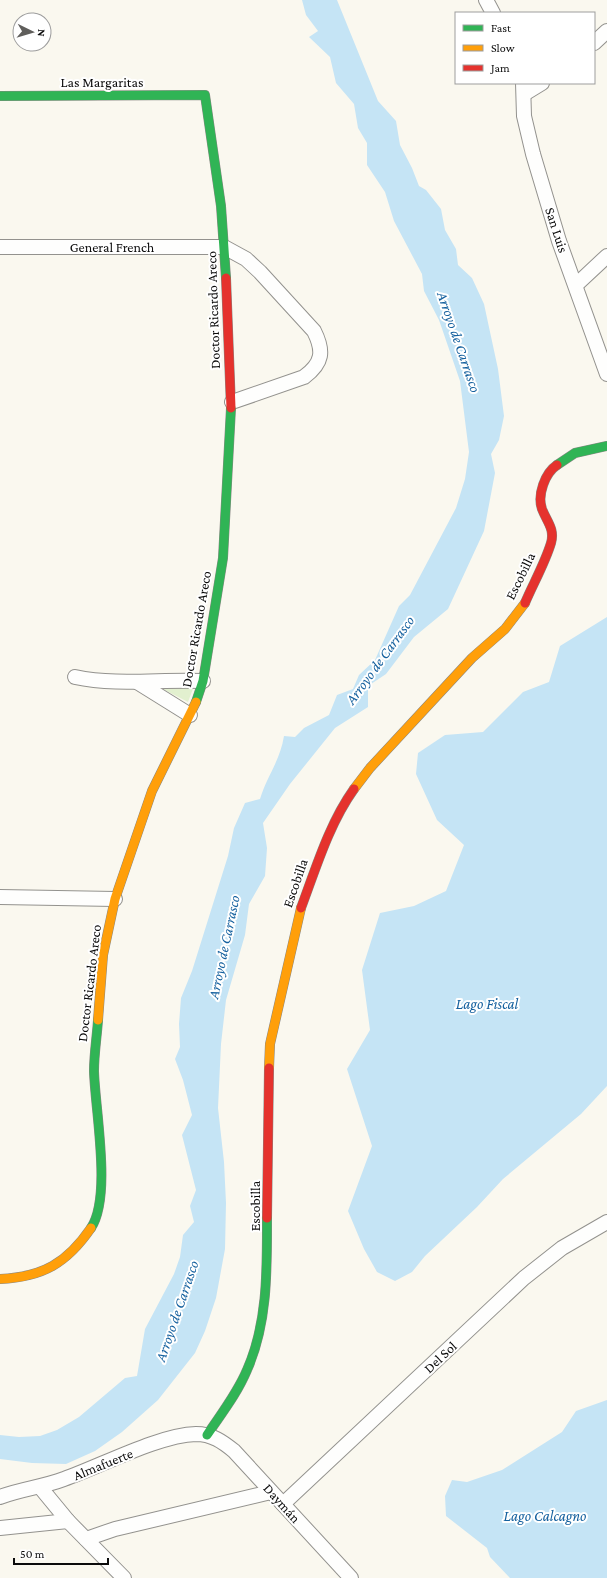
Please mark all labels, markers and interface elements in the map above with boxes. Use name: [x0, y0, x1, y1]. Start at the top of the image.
north arrow: [12, 12, 52, 52]
legend: [455, 12, 595, 84]
text: Fast: [491, 21, 512, 35]
text: N: [36, 29, 48, 38]
text: Slow: [491, 41, 515, 55]
text: Jam: [490, 61, 510, 75]
street label: Las Margaritas: [61, 74, 143, 90]
street label: San Luis: [542, 205, 572, 255]
street label: General French: [70, 239, 155, 255]
street label: Doctor Ricardo Areco: [203, 251, 223, 369]
water label: Arroyo de Carrasco: [433, 289, 484, 395]
street label: Escobilla: [502, 549, 538, 602]
street label: Doctor Ricardo Areco: [178, 569, 214, 688]
water label: Arroyo de Carrasco: [342, 613, 418, 709]
street label: Escobilla: [279, 856, 311, 909]
water label: Arroyo de Carrasco: [205, 894, 244, 1001]
street label: Doctor Ricardo Areco: [74, 923, 104, 1043]
water label: Lago Fiscal: [456, 996, 519, 1013]
street label: Escobilla: [247, 1180, 263, 1231]
water label: Arroyo de Carrasco: [152, 1259, 203, 1365]
street label: Del Sol: [420, 1338, 460, 1376]
street label: Almafuerte: [71, 1445, 135, 1483]
street label: Daymán: [260, 1480, 304, 1526]
water label: Lago Calcagno: [504, 1508, 586, 1525]
scale bar: [14, 1540, 108, 1566]
text: 50 m: [20, 1547, 45, 1561]

